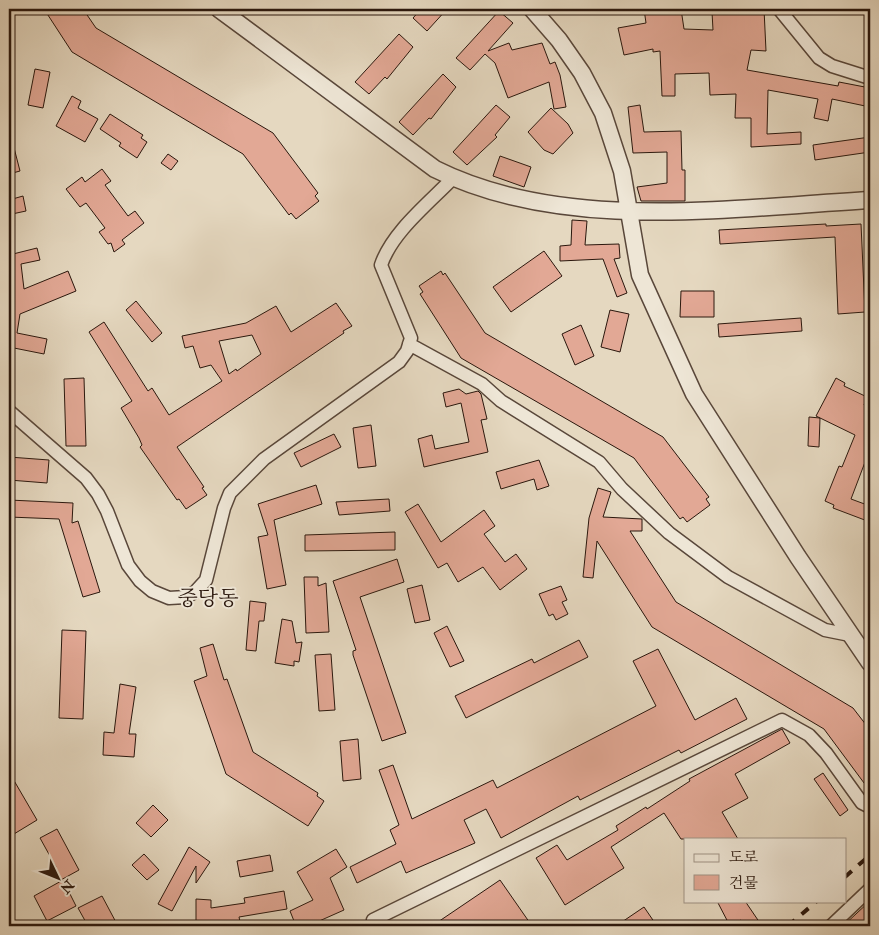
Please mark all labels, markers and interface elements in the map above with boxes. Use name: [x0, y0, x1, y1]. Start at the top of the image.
district label: 중당동: [178, 585, 238, 612]
legend: [684, 838, 846, 902]
text: 도로: [729, 848, 758, 867]
north arrow: [32, 852, 82, 902]
text: 건물: [729, 874, 758, 893]
text: N: [56, 875, 78, 897]

